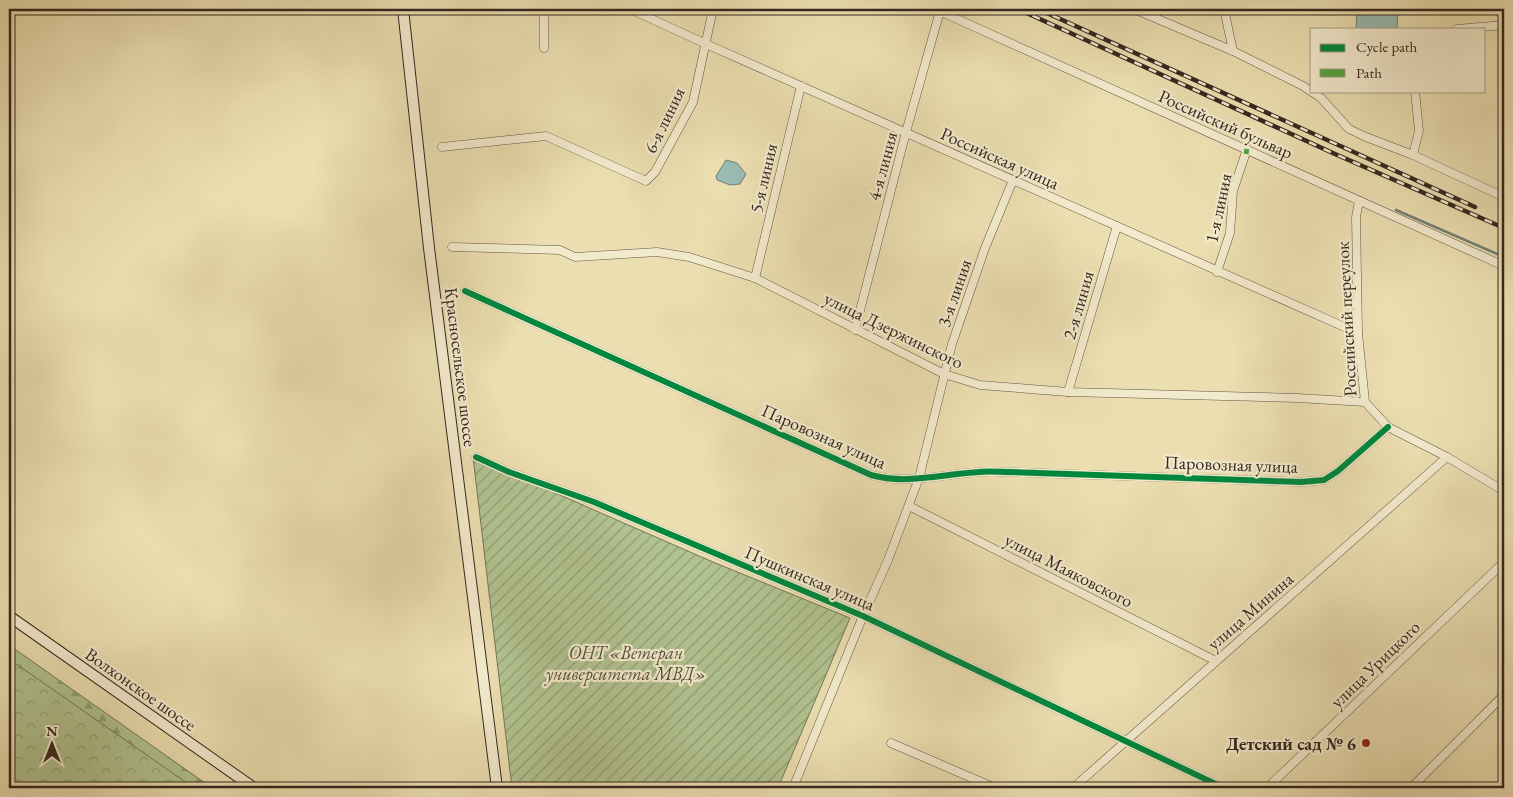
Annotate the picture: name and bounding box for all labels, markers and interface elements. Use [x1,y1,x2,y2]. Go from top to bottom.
legend [1310,28,1486,92]
text: Cycle path [1356,37,1418,56]
text: Path [1356,63,1382,82]
street label: 6-я линия [638,83,690,157]
street label: Российский бульвар [1155,84,1297,164]
street label: Российская улица [937,122,1064,195]
street label: 4-я линия [862,129,902,203]
street label: 5-я линия [744,141,782,215]
street label: 1-я линия [1199,171,1237,245]
street label: Российский переулок [1330,240,1362,397]
street label: 3-я линия [932,256,976,330]
street label: 2-я линия [1057,268,1099,342]
street label: Красносельское шоссе [440,286,482,448]
street label: улица Дзержинского [821,286,967,374]
street label: Паровозная улица [758,398,890,474]
street label: Паровозная улица [1164,450,1299,478]
street label: улица Маяковского [1001,528,1137,612]
street label: Пушкинская улица [742,540,879,616]
street label: улица Минина [1202,567,1298,655]
street label: улица Урицкого [1325,615,1425,713]
park label: ОНТ «Ветеран университета МВД» [544,641,706,686]
street label: Волхонское шоссе [81,642,201,736]
north arrow [28,720,78,770]
text: N [46,722,58,740]
place label: Детский сад № 6 [1226,732,1356,755]
marker: Детский сад № 6 [1360,737,1372,749]

